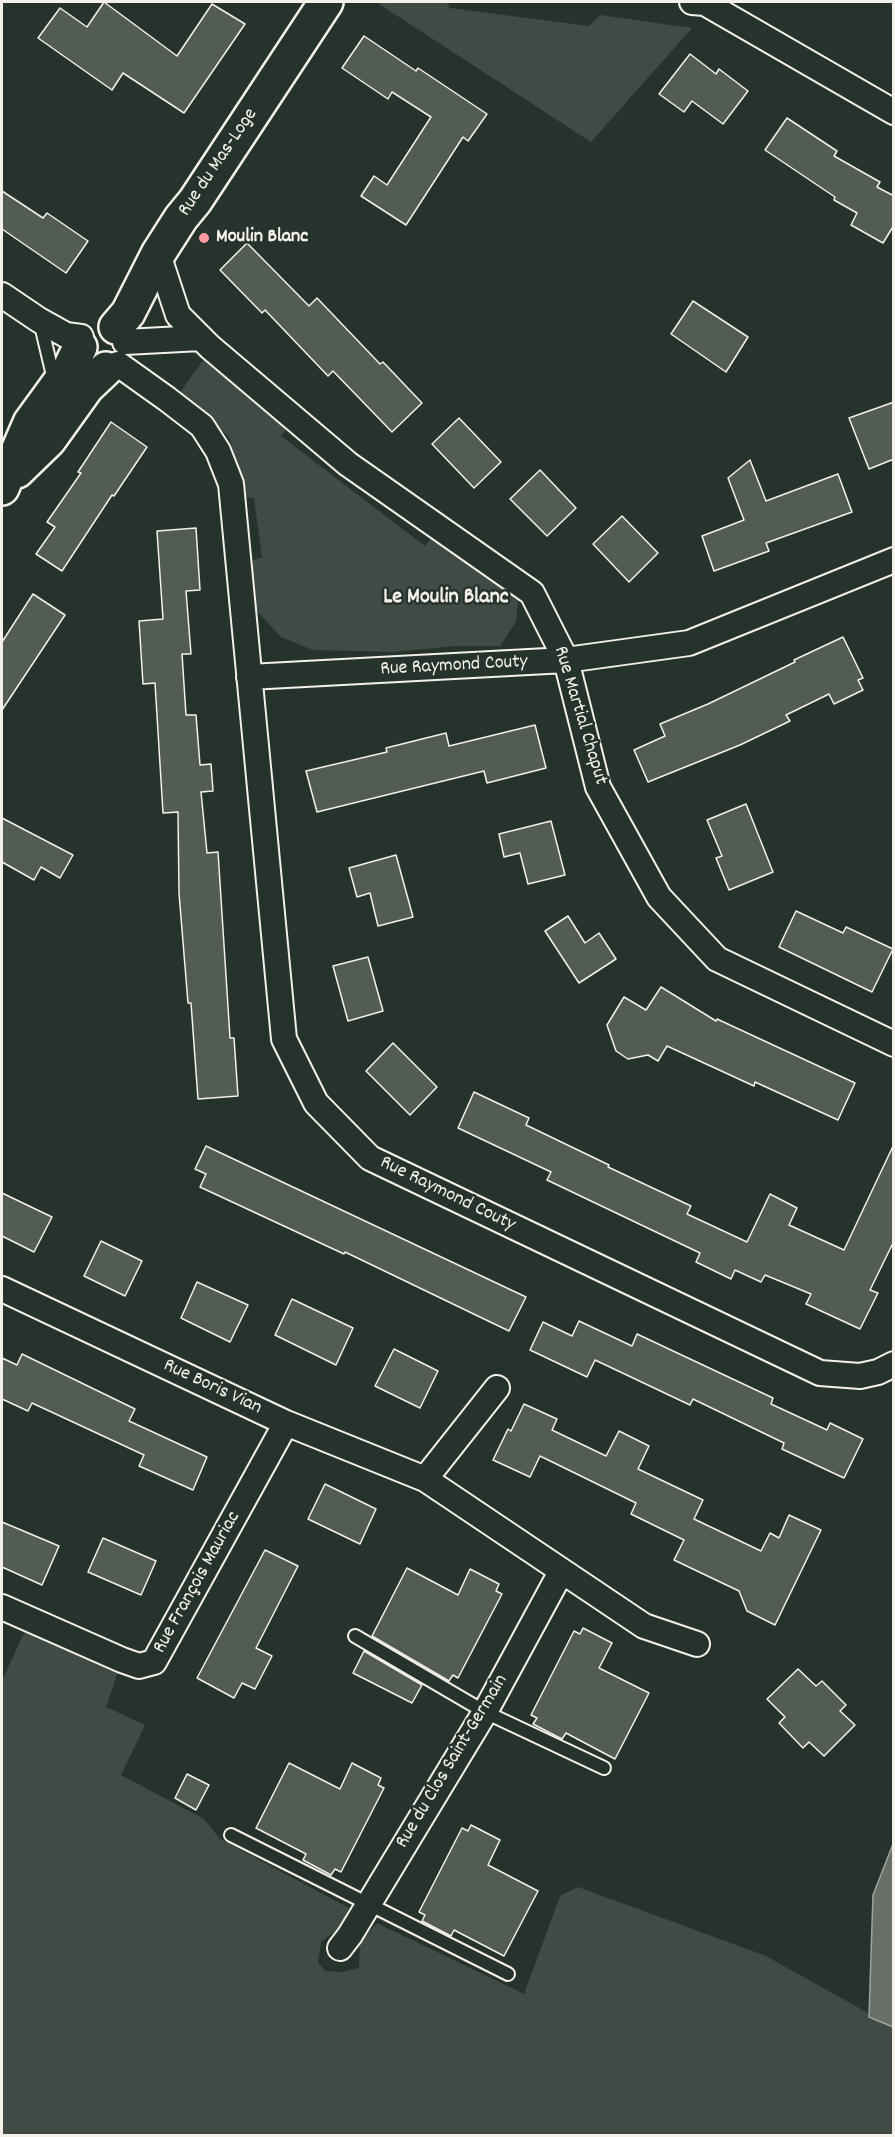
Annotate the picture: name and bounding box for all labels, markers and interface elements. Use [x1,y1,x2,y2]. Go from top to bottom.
street label: Rue du Mas-Loge [174,104,264,222]
place label: Moulin Blanc [216,226,308,250]
marker: Moulin Blanc [197,231,211,245]
district label: Le Moulin Blanc [383,586,509,612]
street label: Rue Martial Chaput [547,644,611,788]
street label: Rue Raymond Couty [380,651,528,683]
street label: Rue Raymond Couty [375,1152,519,1238]
street label: Rue Boris Vian [159,1355,265,1421]
street label: Rue François Mauriac [149,1508,247,1658]
street label: Rue du Clos Saint-Germain [392,1671,514,1853]

